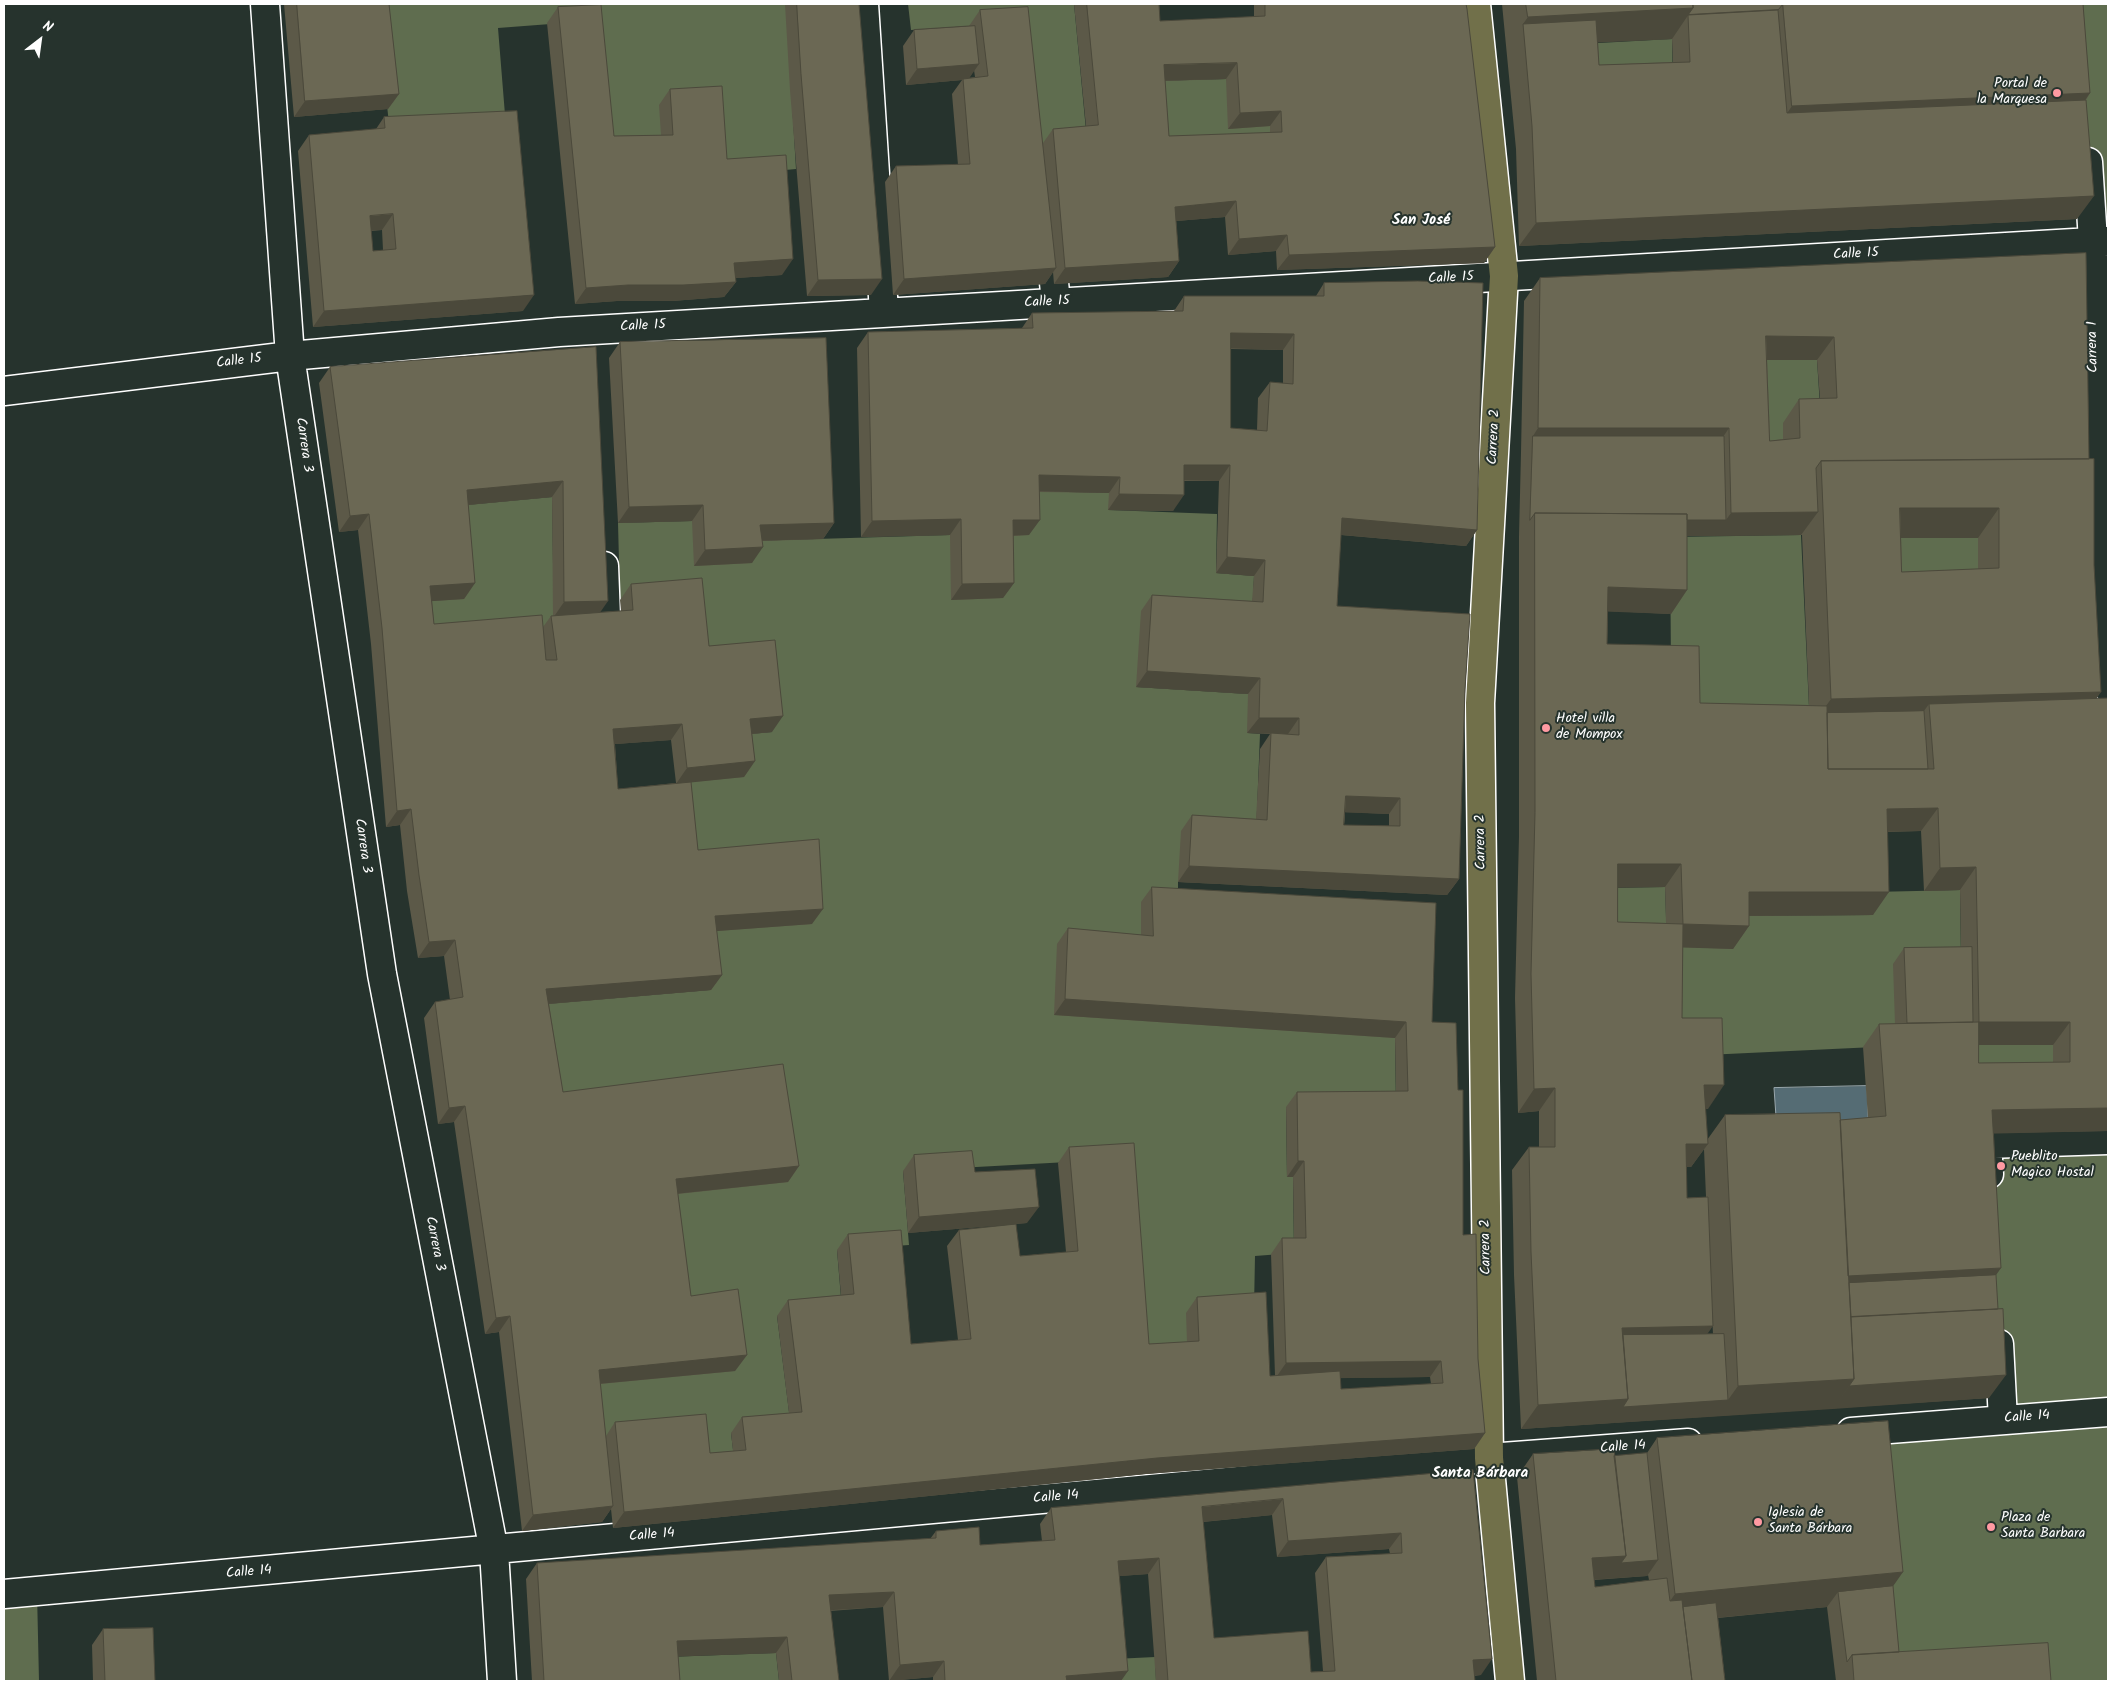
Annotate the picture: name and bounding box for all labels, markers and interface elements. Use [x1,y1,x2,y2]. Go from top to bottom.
north arrow [15,15,65,65]
text: N [38,15,57,39]
place label: Portal de la Marquesa [1977,77,2047,110]
marker: Portal de la Marquesa [2051,87,2063,99]
district label: San José [1392,212,1450,230]
street label: Calle 15 [1833,245,1879,265]
street label: Calle 15 [1428,269,1474,289]
street label: Calle 15 [1024,293,1070,313]
street label: Calle 15 [620,317,666,337]
street label: Carrera 1 [2085,321,2103,373]
street label: Calle 15 [215,351,263,373]
street label: Carrera 2 [1485,409,1505,465]
street label: Carrera 3 [291,416,315,474]
place label: Hotel villa de Mompox [1556,712,1622,744]
marker: Hotel villa de Mompox [1540,722,1552,734]
street label: Carrera 2 [1473,814,1491,870]
street label: Carrera 3 [350,817,374,875]
place label: Pueblito Magico Hostal [2011,1150,2094,1182]
marker: Pueblito Magico Hostal [1995,1160,2007,1172]
street label: Carrera 3 [420,1215,448,1273]
street label: Carrera 2 [1478,1219,1496,1275]
street label: Calle 14 [2004,1408,2050,1428]
street label: Calle 14 [1600,1438,1646,1458]
district label: Santa Bárbara [1432,1465,1528,1483]
street label: Calle 14 [1032,1488,1080,1508]
place label: Iglesia de Santa Bárbara [1768,1506,1852,1538]
place label: Plaza de Santa Barbara [2001,1511,2085,1544]
marker: Iglesia de Santa Bárbara [1752,1516,1764,1528]
marker: Plaza de Santa Barbara [1985,1521,1997,1533]
street label: Calle 14 [628,1526,676,1546]
street label: Calle 14 [225,1563,273,1583]

